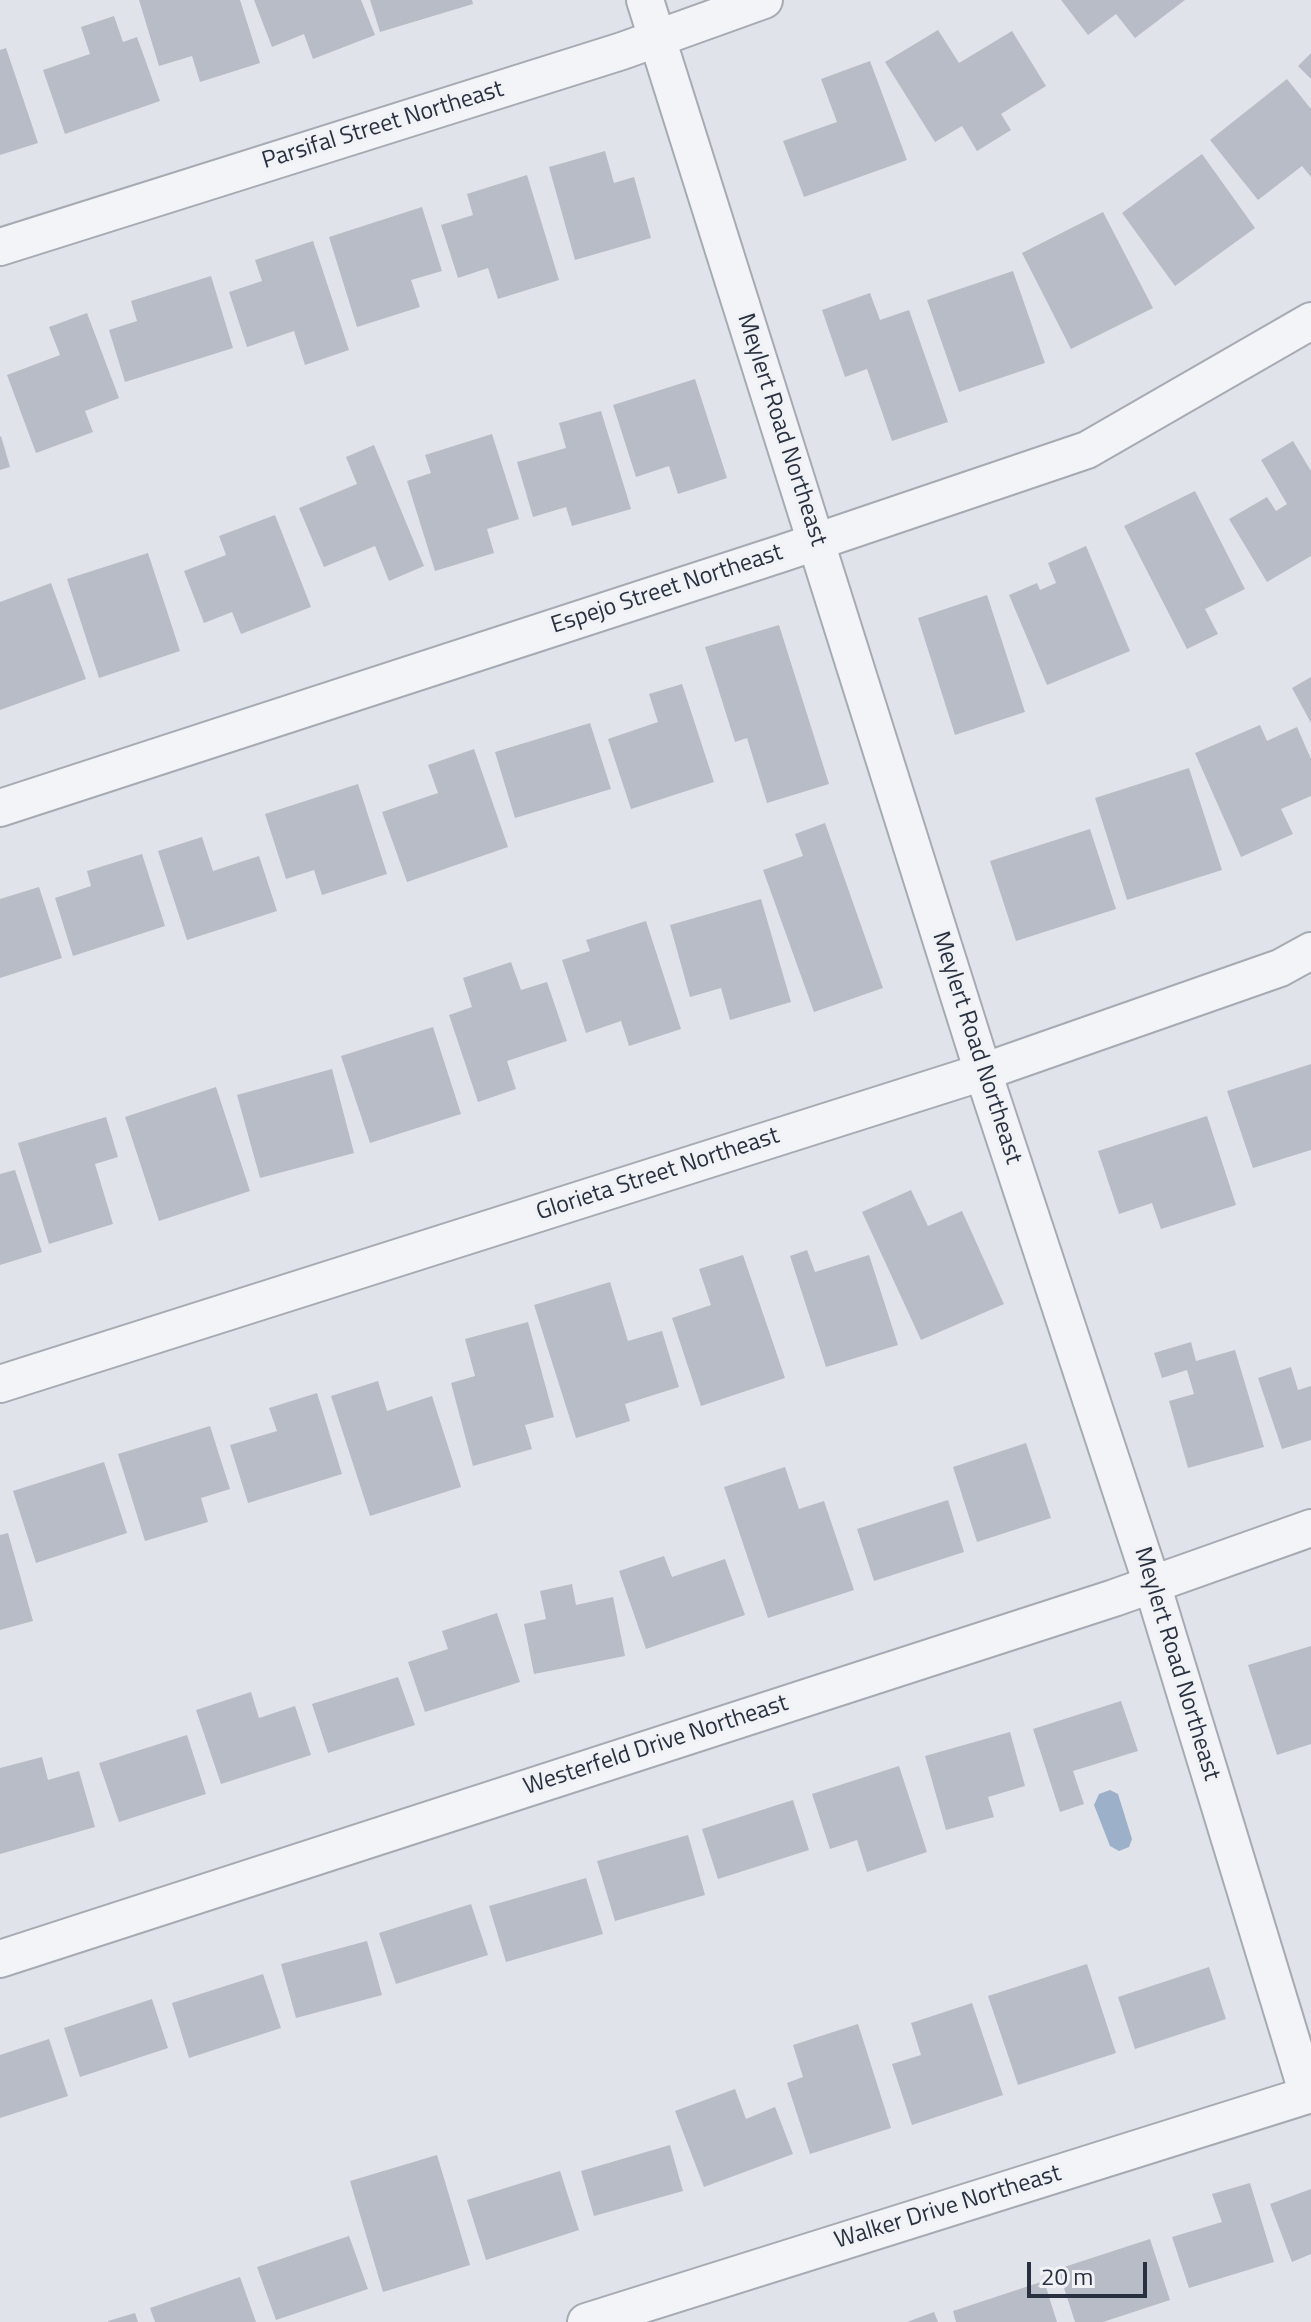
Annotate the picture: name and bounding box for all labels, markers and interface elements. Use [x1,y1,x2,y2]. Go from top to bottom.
street label: Parsifal Street Northeast [259,76,507,176]
street label: Meylert Road Northeast [730,310,832,550]
street label: Espejo Street Northeast [548,539,786,641]
street label: Meylert Road Northeast [925,928,1027,1168]
street label: Glorieta Street Northeast [533,1122,783,1228]
street label: Meylert Road Northeast [1127,1544,1225,1784]
street label: Westerfeld Drive Northeast [520,1690,792,1802]
street label: Walker Drive Northeast [831,2160,1065,2256]
scale bar [1031,2246,1151,2296]
text: 20 m [1041,2258,1093,2294]

